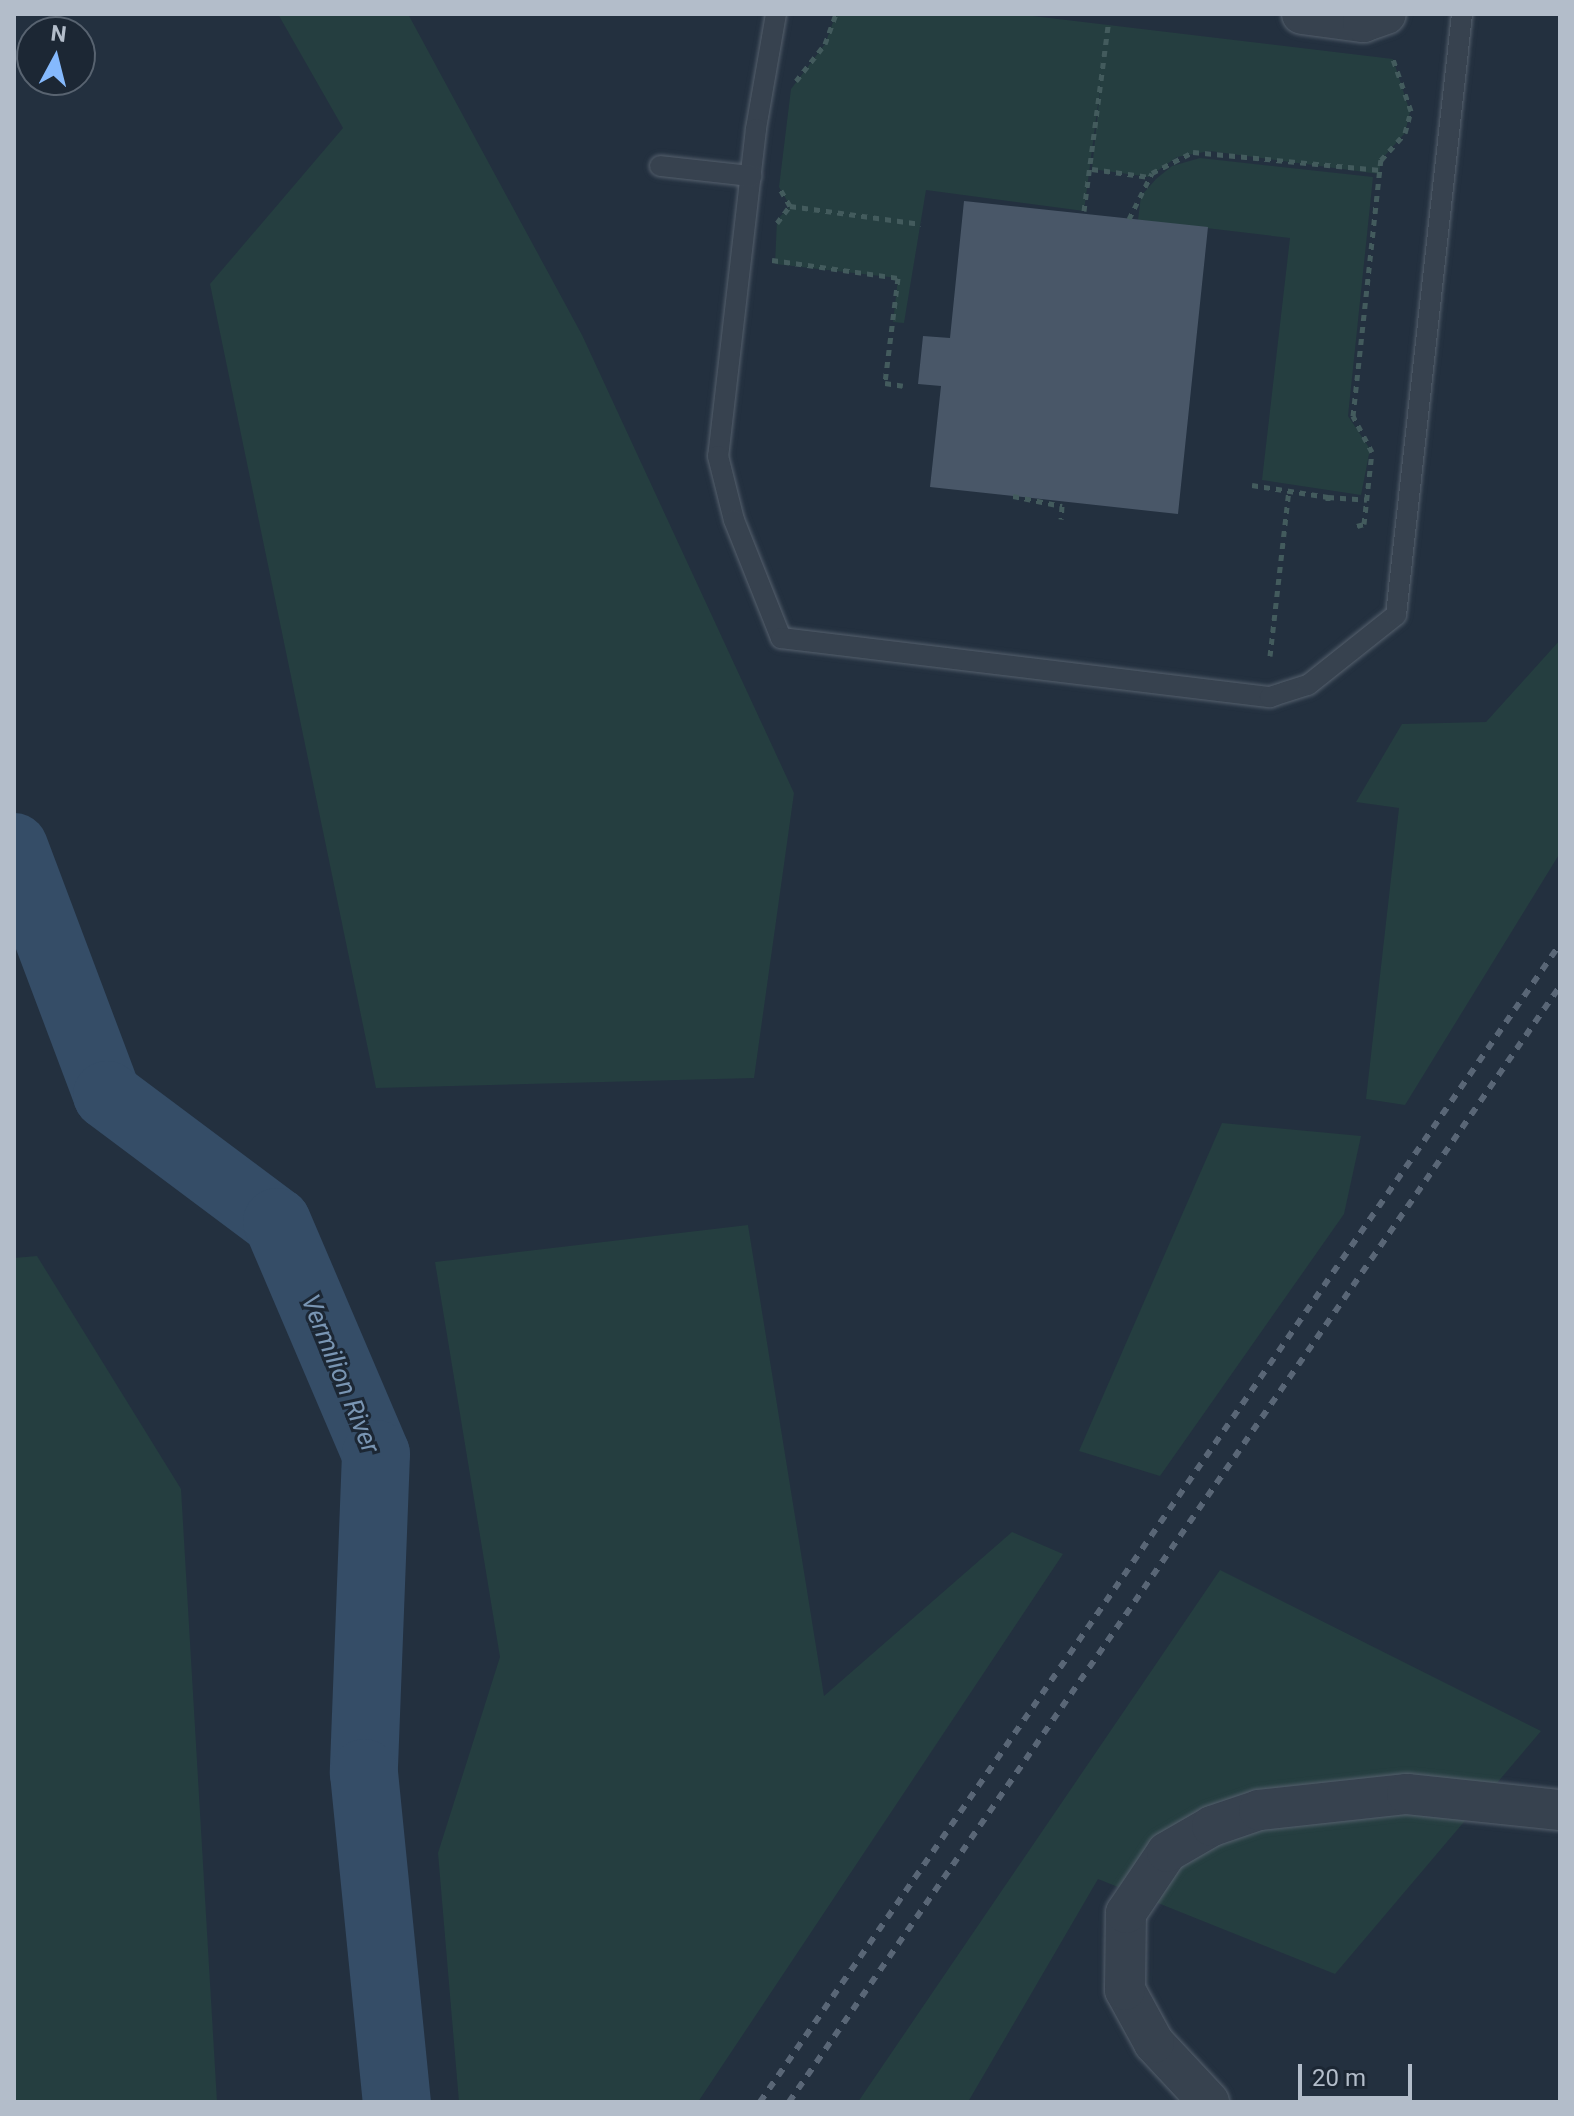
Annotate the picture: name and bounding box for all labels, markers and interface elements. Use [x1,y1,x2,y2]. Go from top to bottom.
north arrow [16,16,96,96]
text: N [50,20,68,47]
water label: Vermilion River [294,1290,386,1458]
scale bar [1302,2048,1416,2098]
text: 20 m [1312,2064,1366,2092]

